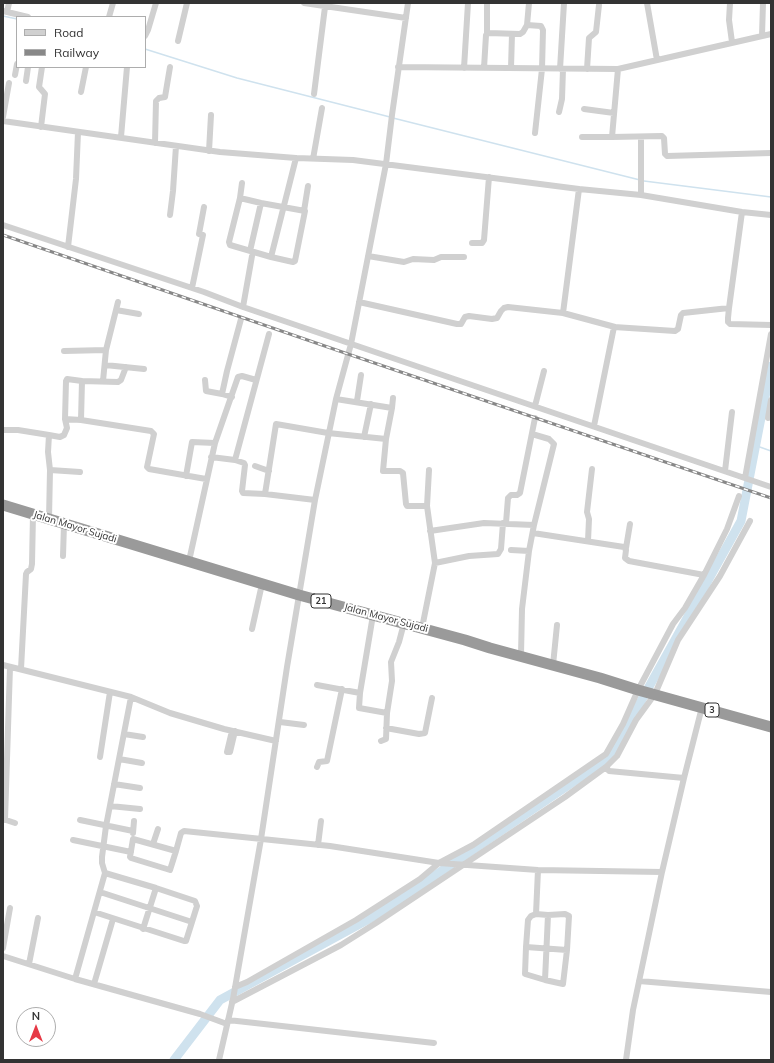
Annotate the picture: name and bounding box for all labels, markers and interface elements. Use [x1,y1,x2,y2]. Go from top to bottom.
legend [16,16,146,68]
text: Road [54,25,83,40]
text: Railway [54,45,99,60]
street label: Jalan Mayor Sujadi [32,509,118,545]
road number: 21 [311,594,331,608]
street label: Jalan Mayor Sujadi [343,601,429,635]
road number: 3 [705,703,719,717]
north arrow [16,1007,56,1047]
text: N [32,1009,40,1023]

